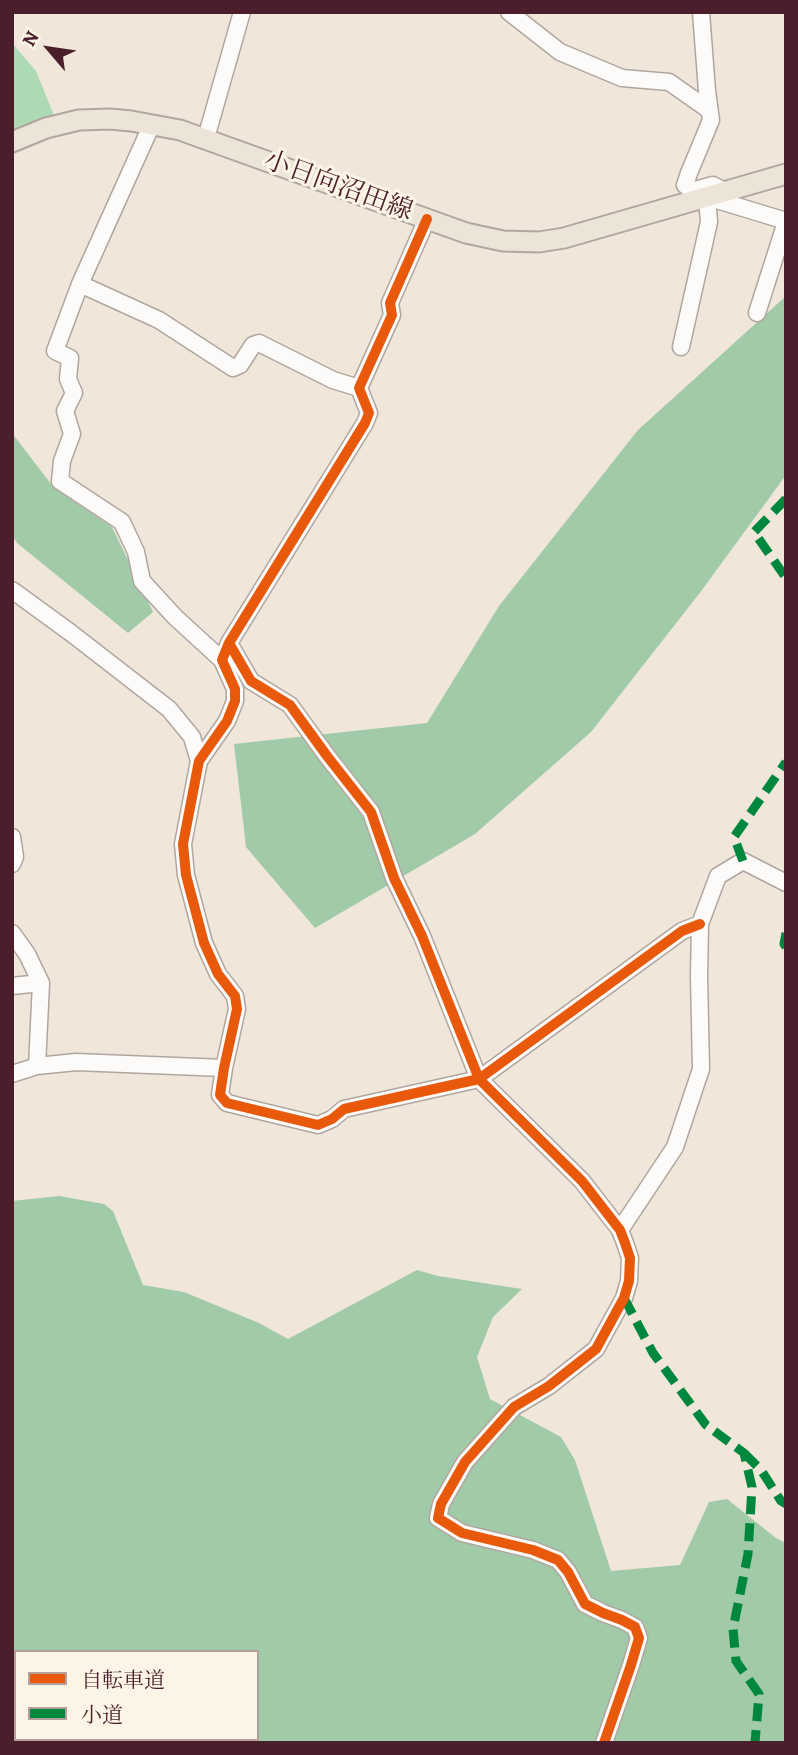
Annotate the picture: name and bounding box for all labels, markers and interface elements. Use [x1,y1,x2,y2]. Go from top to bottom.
north arrow [14,14,84,84]
text: N [16,26,45,51]
street label: 小日向沼田線 [259,146,417,228]
legend [14,1650,259,1741]
text: 自転車道 [81,1666,165,1694]
text: 小道 [81,1701,123,1729]

